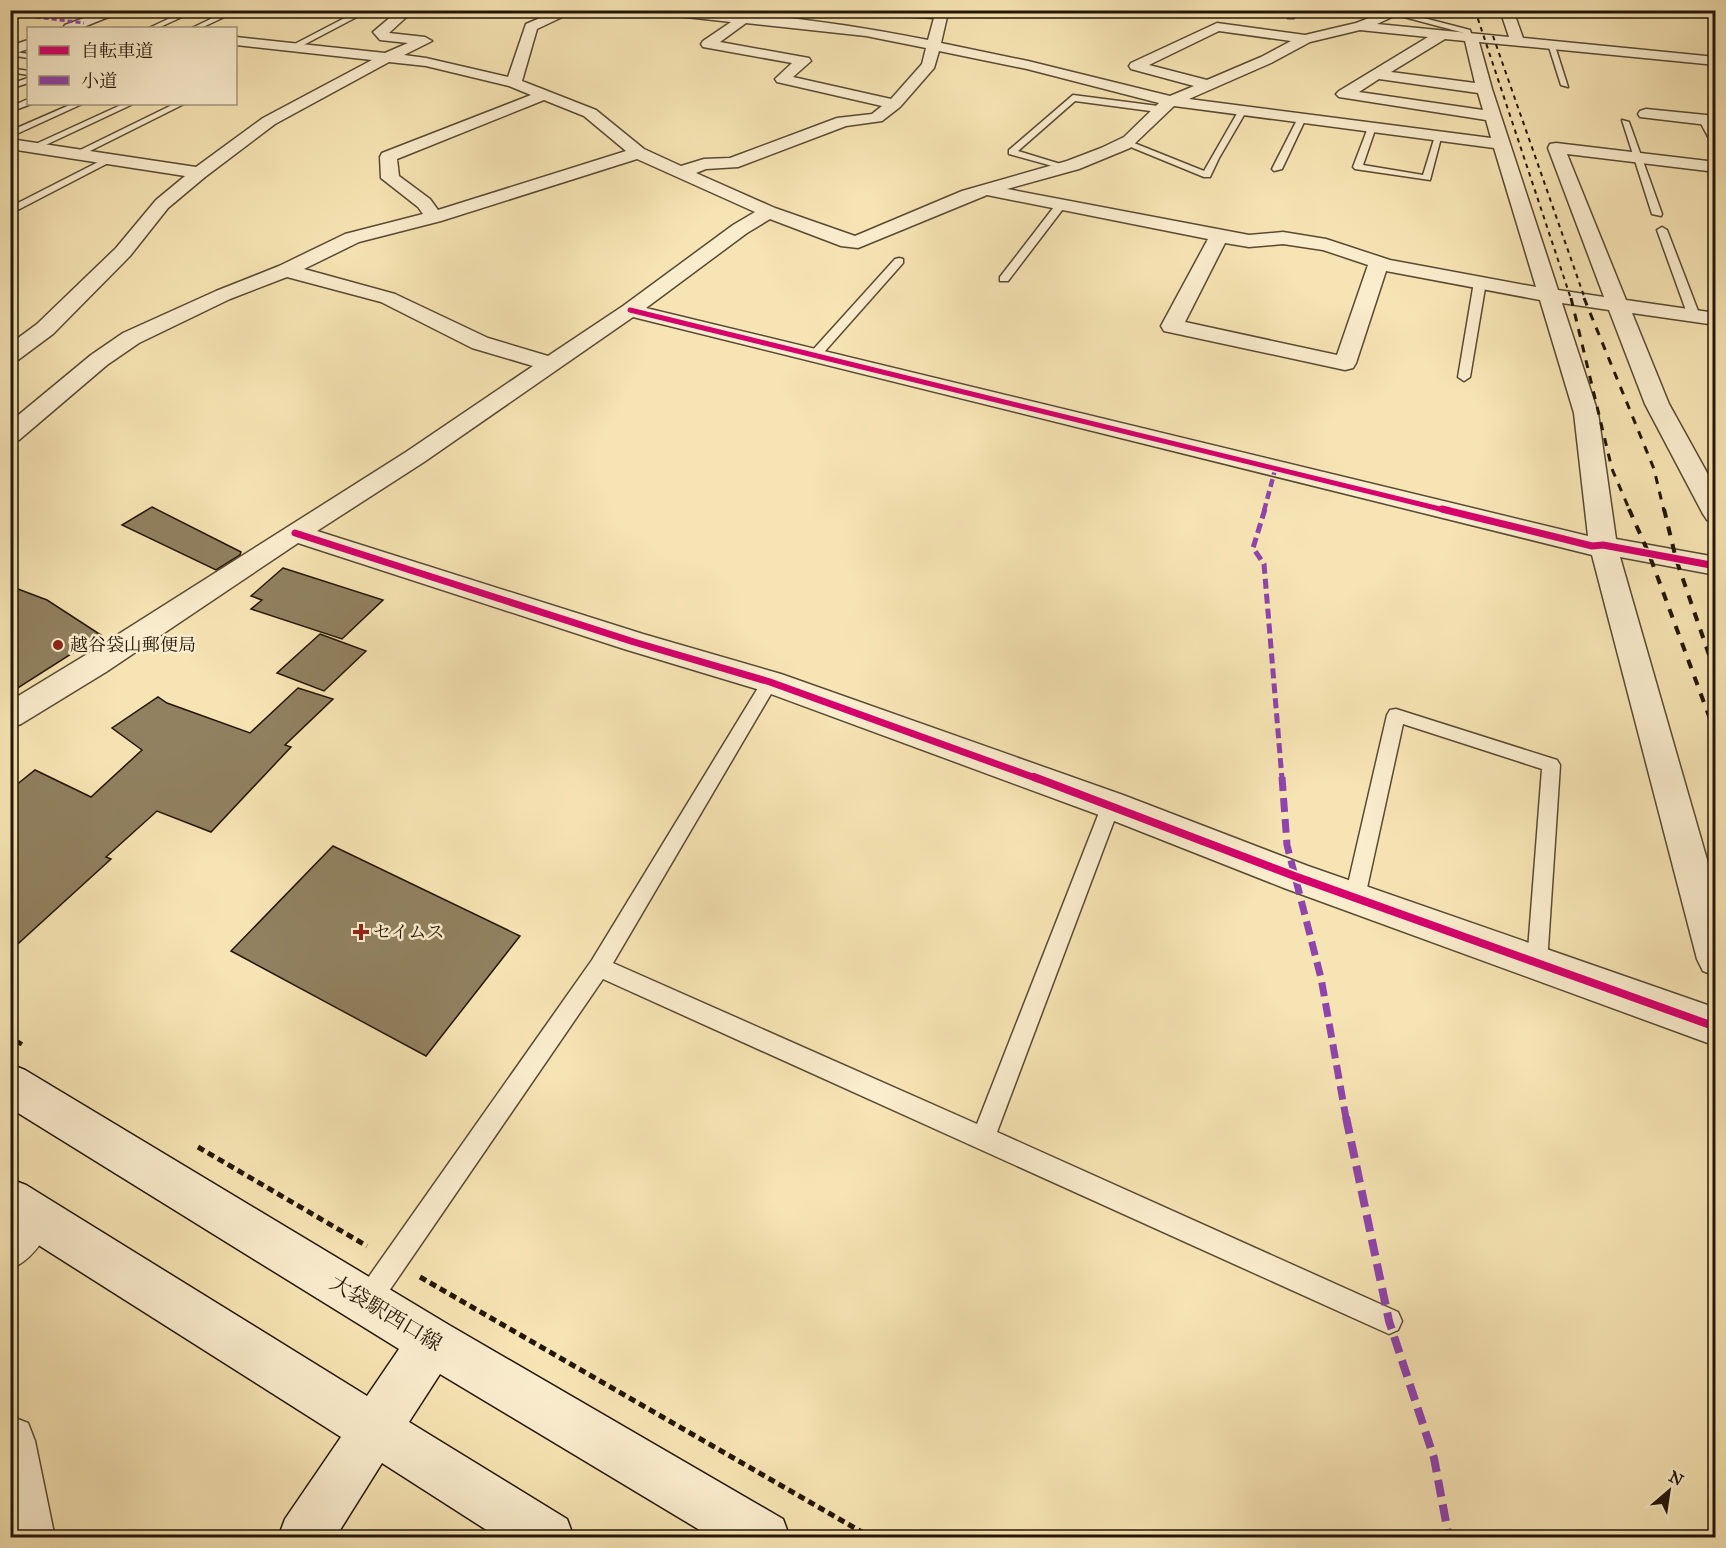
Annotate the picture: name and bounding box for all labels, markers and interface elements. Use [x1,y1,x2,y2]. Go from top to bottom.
legend [27,27,237,105]
text: 自転車道 [81,40,153,62]
text: 小道 [81,70,117,92]
place label: 越谷袋山郵便局 [70,634,196,656]
marker: 越谷袋山郵便局 [51,638,65,652]
place label: セイムス [373,921,444,943]
marker: セイムス [354,925,368,939]
street label: 大袋駅西口線 [325,1269,447,1357]
north arrow [1639,1461,1699,1521]
text: N [1665,1467,1687,1490]

